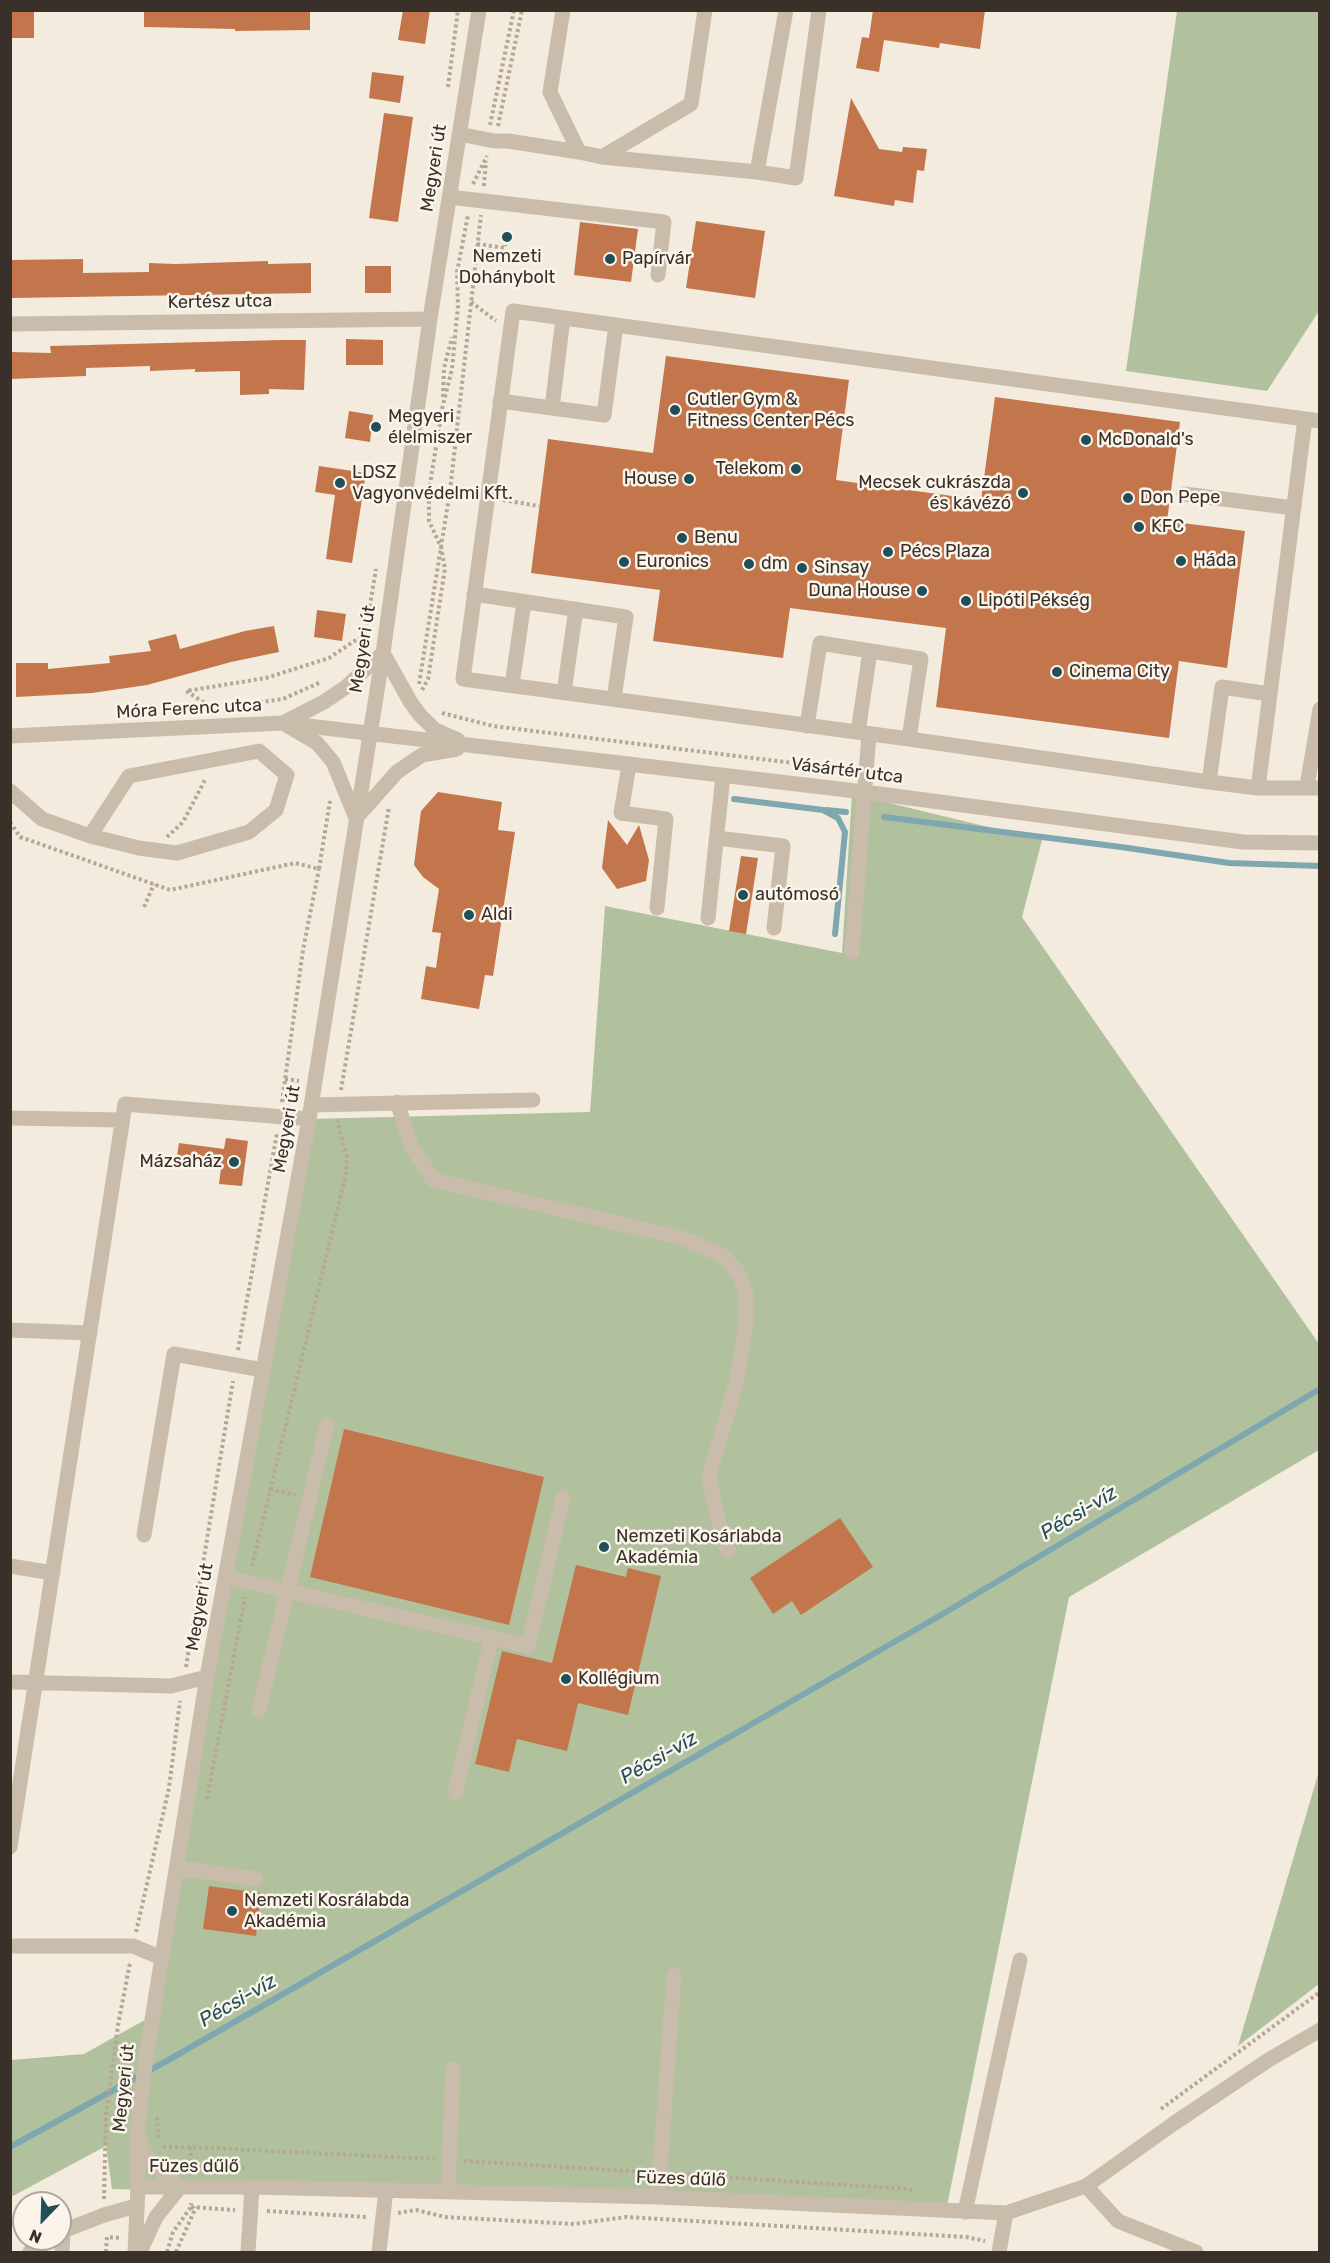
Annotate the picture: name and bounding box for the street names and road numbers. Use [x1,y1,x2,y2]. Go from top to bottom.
street label: Megyeri út [416,123,452,213]
street label: Kertész utca [167,290,273,314]
street label: Megyeri út [345,604,381,694]
street label: Móra Ferenc utca [116,694,262,724]
street label: Vásártér utca [790,753,904,789]
street label: Megyeri út [269,1084,305,1174]
street label: Megyeri út [182,1562,218,1652]
street label: Megyeri út [109,2043,139,2133]
street label: Füzes dűlő [149,2156,239,2178]
street label: Füzes dűlő [636,2167,726,2191]

